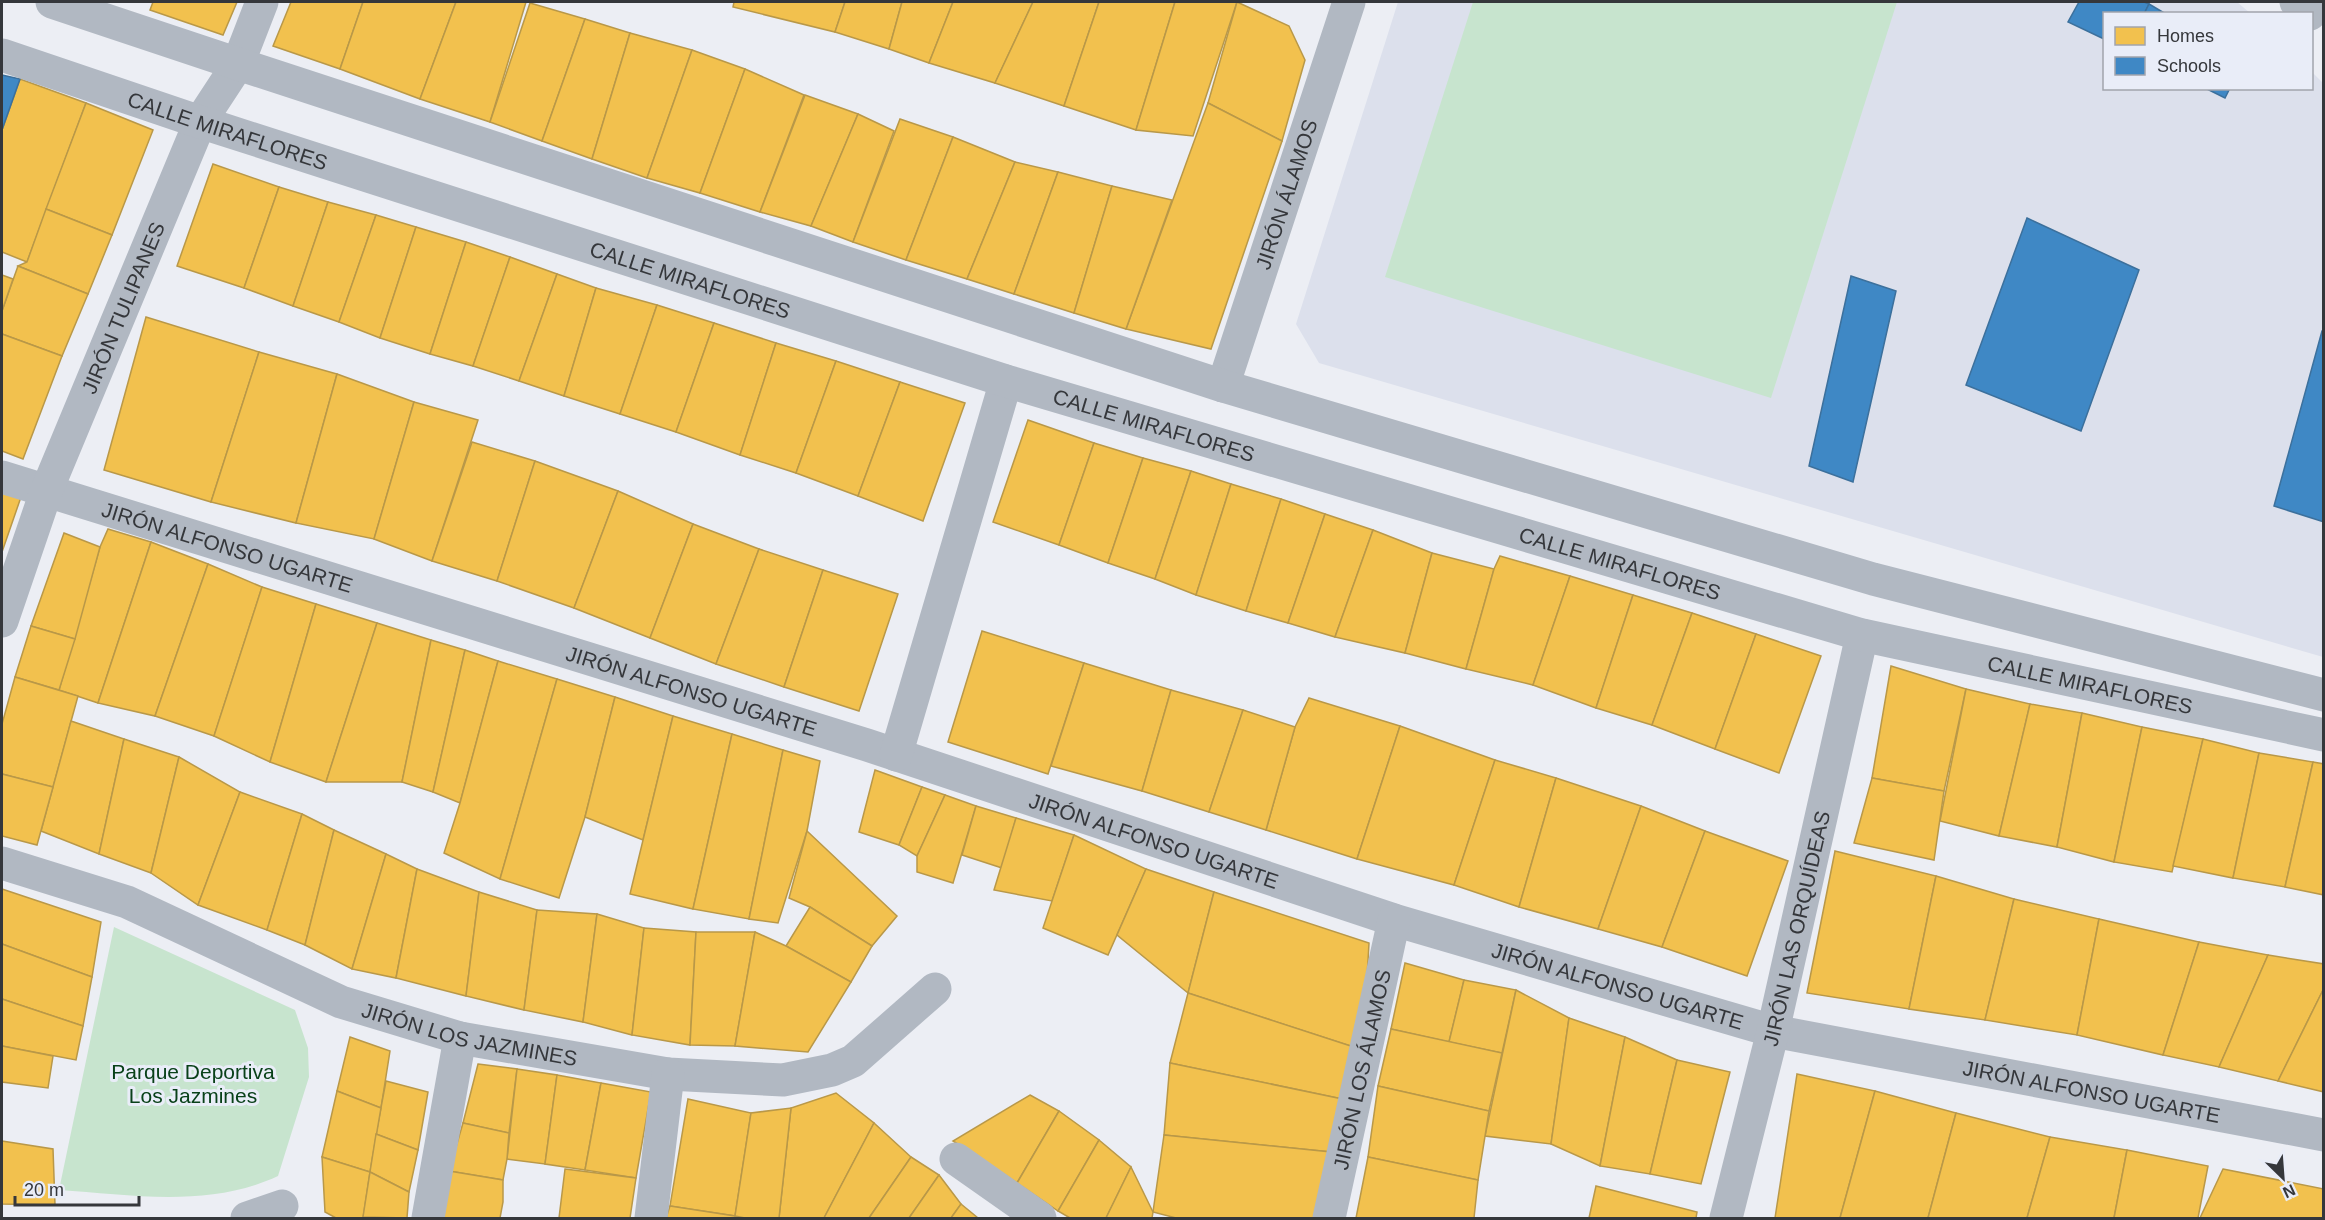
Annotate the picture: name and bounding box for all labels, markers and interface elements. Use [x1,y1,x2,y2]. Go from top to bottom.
legend [2103,12,2313,90]
text: Homes [2157,26,2214,46]
text: Schools [2157,56,2221,76]
street label: CALLE MIRAFLORES [125,87,331,174]
street label: JIRÓN ÁLAMOS [1251,116,1321,272]
street label: JIRÓN TULIPANES [77,218,169,397]
street label: CALLE MIRAFLORES [587,237,793,322]
street label: CALLE MIRAFLORES [1051,384,1257,466]
street label: JIRÓN ALFONSO UGARTE [99,497,356,596]
street label: CALLE MIRAFLORES [1516,522,1723,604]
street label: JIRÓN ALFONSO UGARTE [564,641,820,740]
street label: CALLE MIRAFLORES [1986,651,2195,718]
street label: JIRÓN ALFONSO UGARTE [1026,788,1282,892]
street label: JIRÓN LAS ORQUÍDEAS [1758,809,1834,1048]
street label: JIRÓN ALFONSO UGARTE [1489,938,1746,1033]
street label: JIRÓN LOS ÁLAMOS [1328,967,1394,1172]
street label: JIRÓN LOS JAZMINES [359,998,579,1070]
street label: JIRÓN ALFONSO UGARTE [1961,1056,2222,1127]
park label: Parque Deportiva Los Jazmines [111,1060,275,1107]
north arrow [2253,1148,2313,1208]
scale bar [15,1169,140,1207]
text: 20 m [24,1180,64,1200]
text: N [2280,1181,2298,1201]

